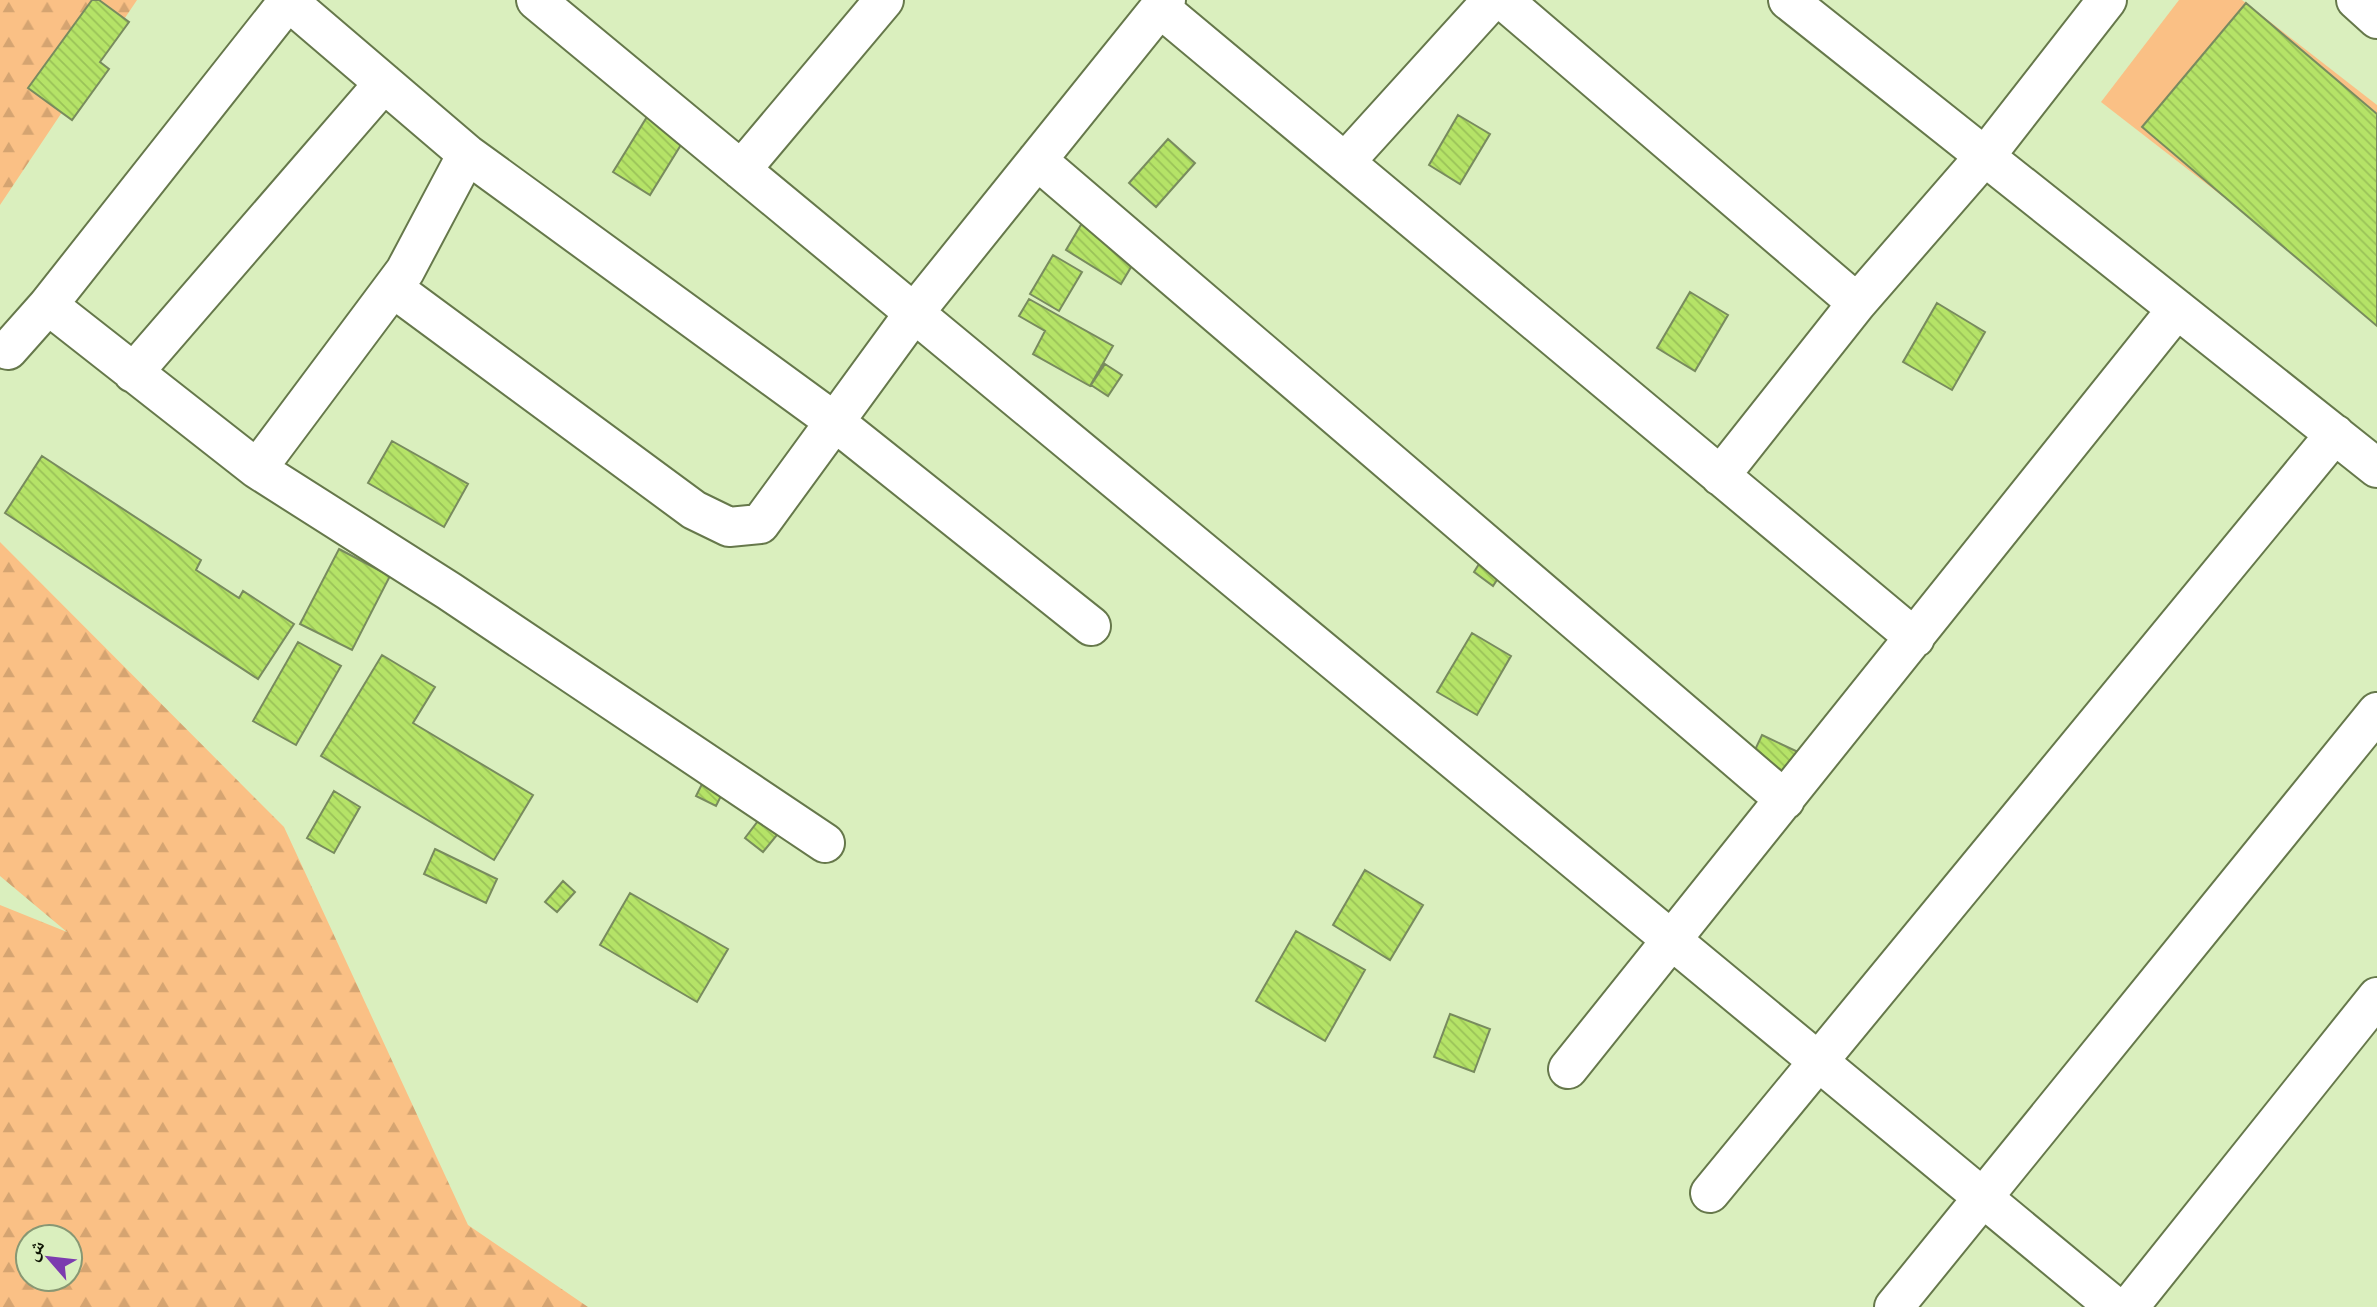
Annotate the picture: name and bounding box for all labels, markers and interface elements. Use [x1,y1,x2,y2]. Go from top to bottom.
north arrow [14,1223,84,1293]
text: ش [20,1236,49,1265]

